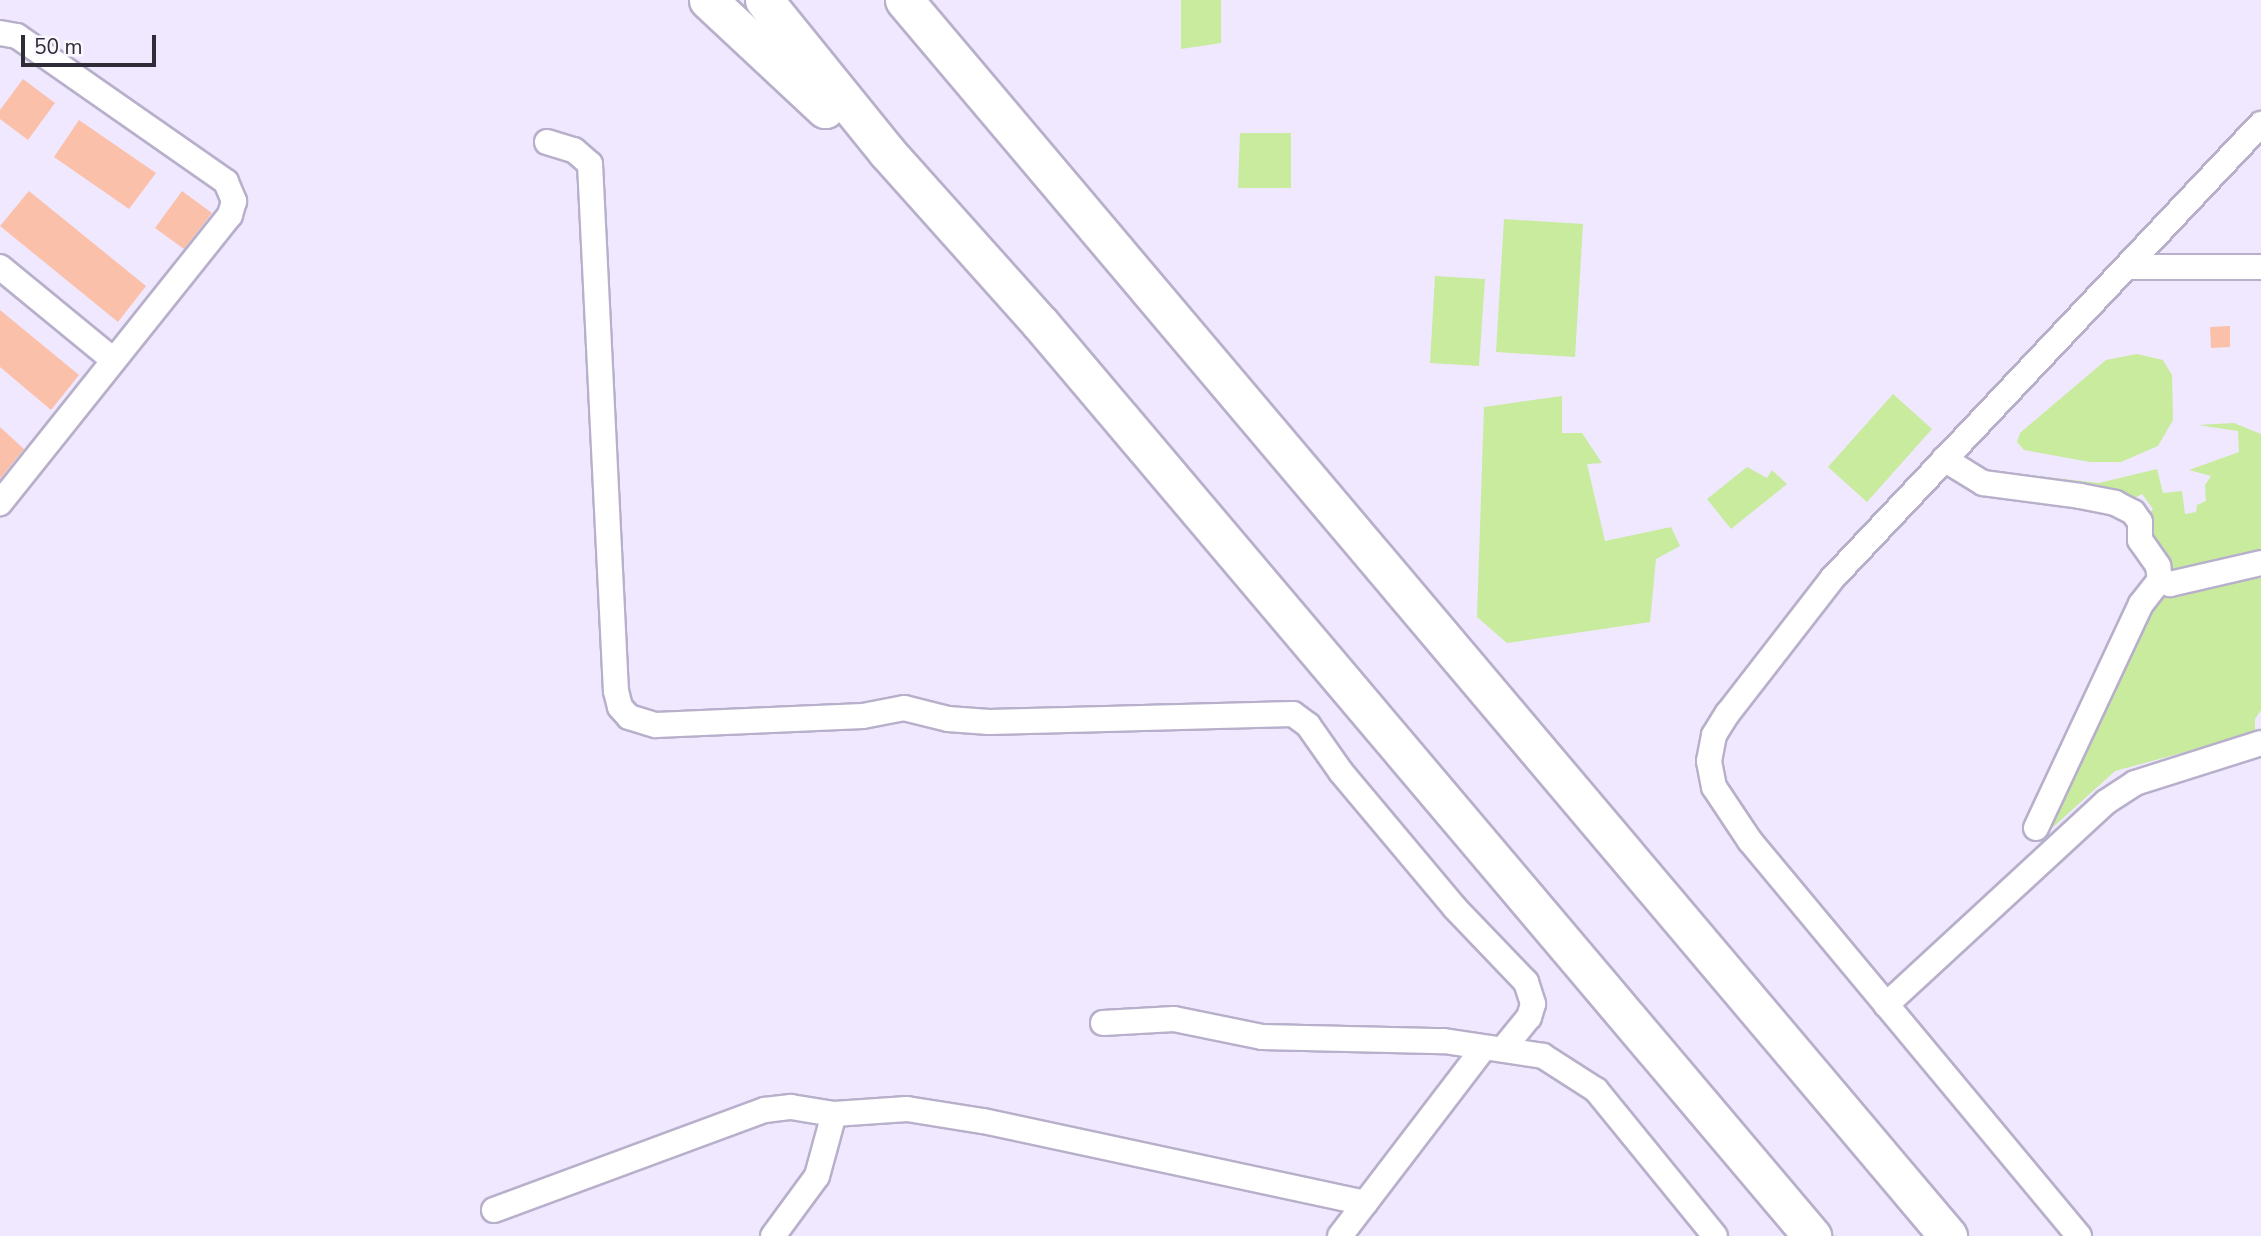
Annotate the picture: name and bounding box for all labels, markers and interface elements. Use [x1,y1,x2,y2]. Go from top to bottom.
scale bar [24,21,159,65]
text: 50 m [34,33,83,61]

